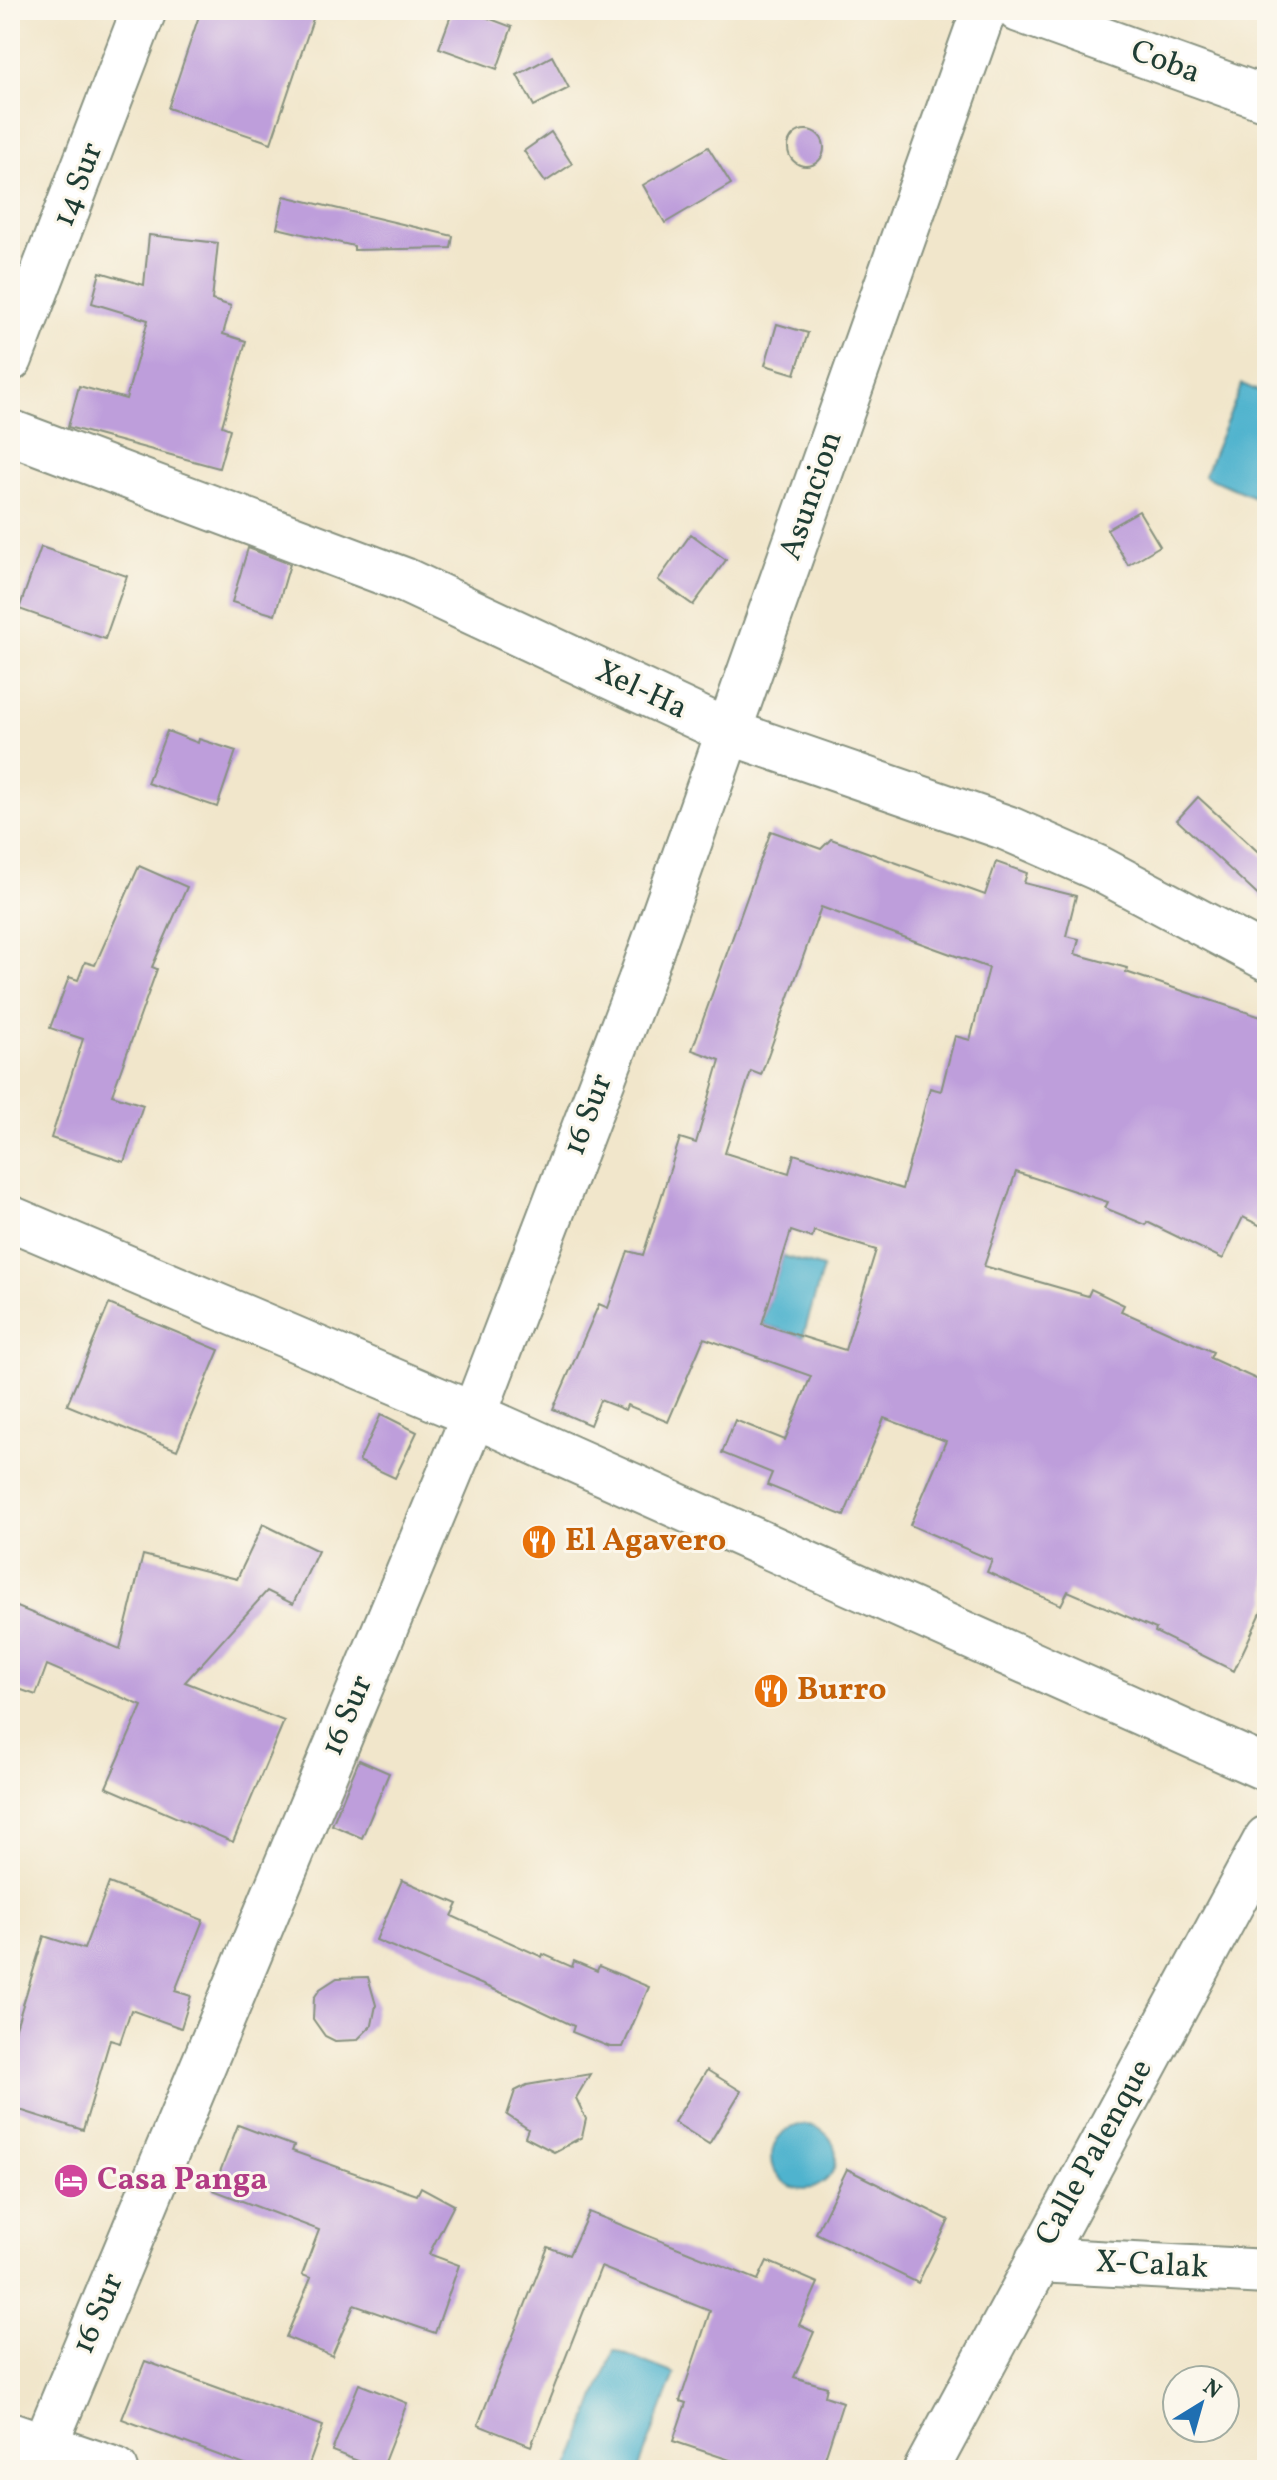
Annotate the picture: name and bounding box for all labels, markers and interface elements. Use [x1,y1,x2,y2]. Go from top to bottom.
street label: Coba [1124,30,1206,96]
street label: 14 Sur [43,136,115,234]
street label: Asuncion [769,426,855,566]
street label: Xel-Ha [588,651,694,731]
street label: 16 Sur [553,1068,625,1162]
place label: El Agavero [565,1520,726,1564]
restaurant icon: El Agavero [520,1523,558,1561]
street label: 16 Sur [311,1669,385,1763]
place label: Burro [797,1669,887,1713]
restaurant icon: Burro [752,1672,790,1710]
street label: Calle Palenque [1026,2052,1164,2254]
place label: Casa Panga [97,2159,268,2203]
hotel icon: Casa Panga [52,2162,90,2200]
street label: X-Calak [1095,2241,1209,2291]
street label: 16 Sur [62,2267,136,2361]
north arrow [1161,2364,1241,2444]
text: N [1196,2373,1227,2407]

